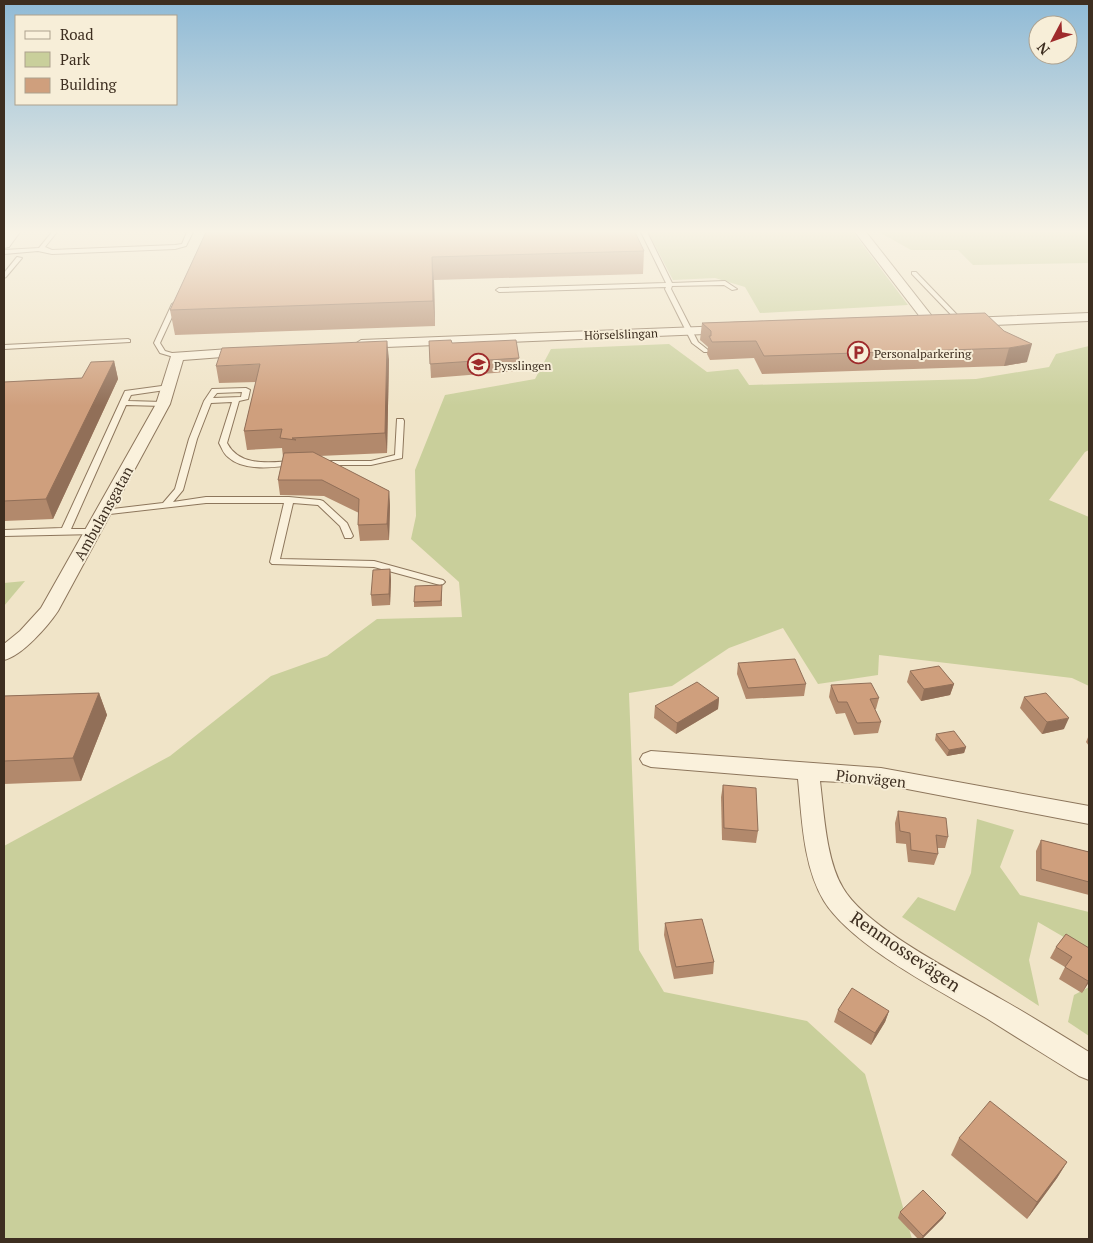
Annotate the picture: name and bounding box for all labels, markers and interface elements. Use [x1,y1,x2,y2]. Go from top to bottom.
legend [15,15,178,105]
north arrow [1028,15,1078,65]
text: Road [60,24,93,44]
text: N [1032,38,1053,59]
text: Park [60,49,90,69]
text: Building [60,74,118,94]
street label: Hörselslingan [584,325,658,343]
parking icon: Personalparkering [846,341,870,365]
place label: Personalparkering [874,346,972,361]
school or university icon: Pysslingen [466,353,490,377]
place label: Pysslingen [494,358,551,373]
street label: Ambulansgatan [69,462,137,564]
street label: Pionvägen [835,764,907,792]
street label: Renmossevägen [846,905,966,997]

